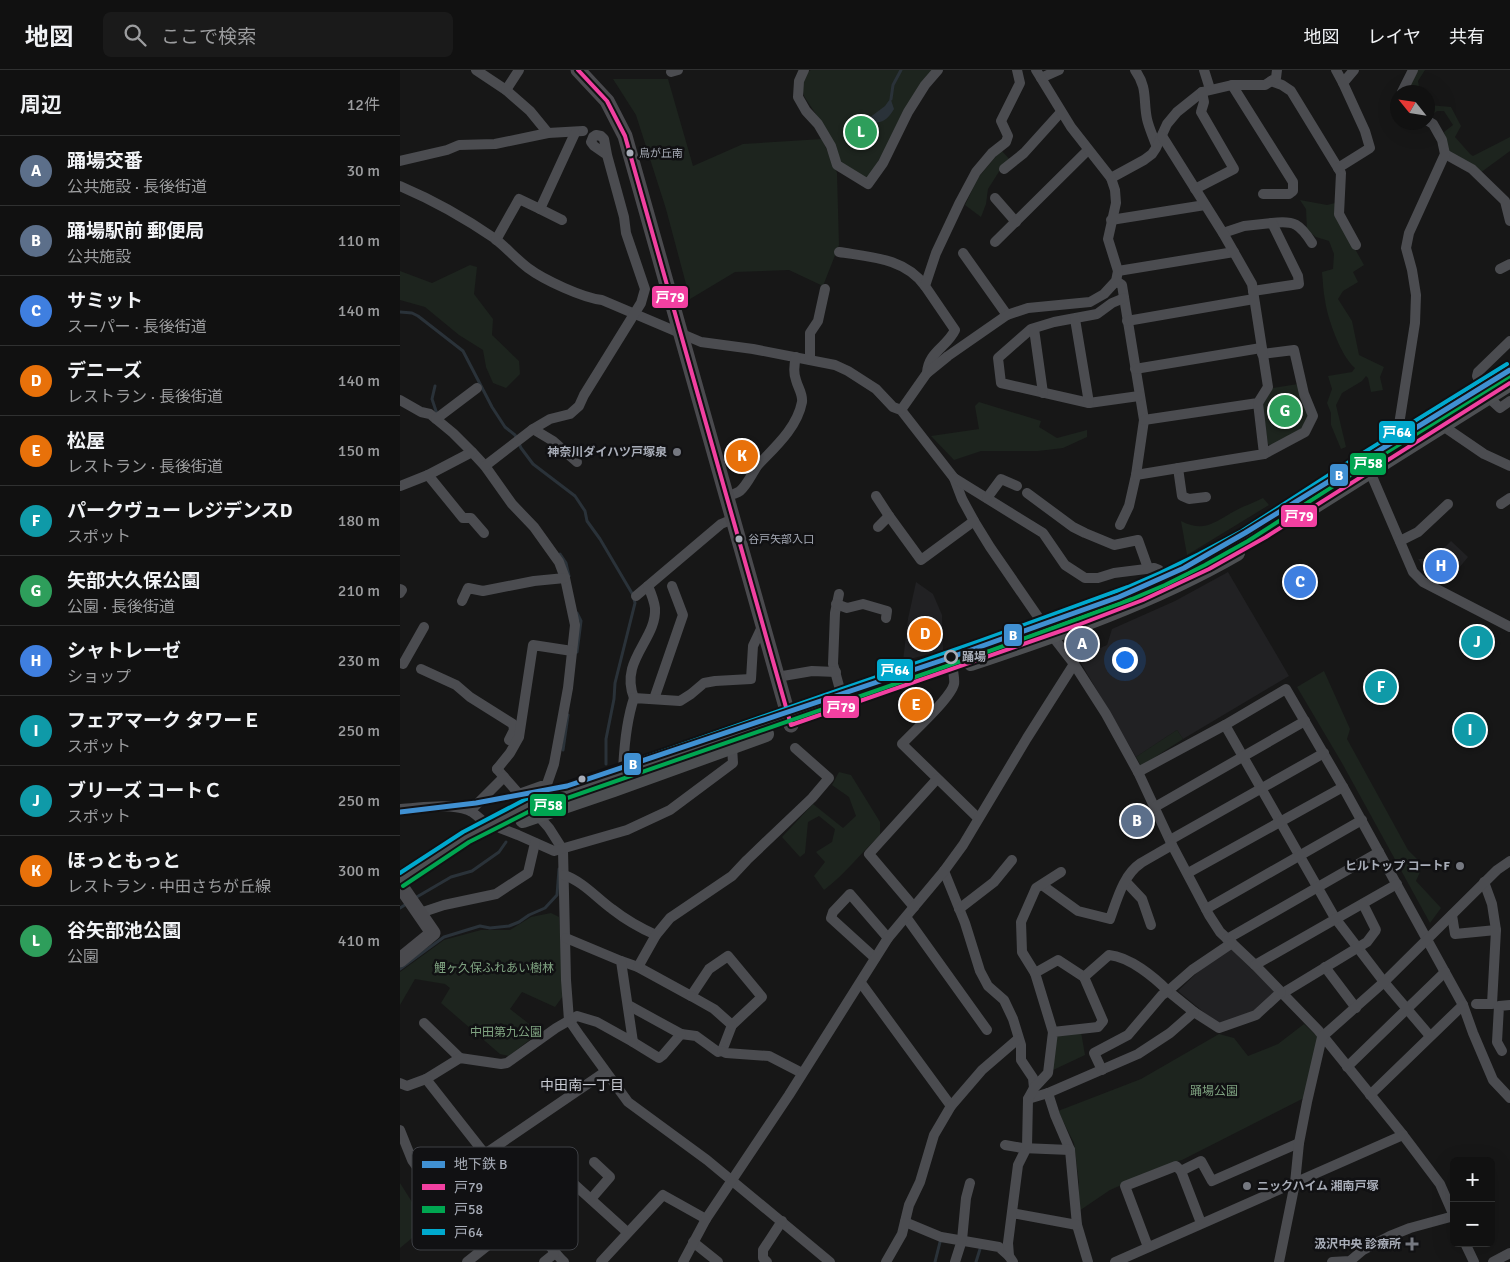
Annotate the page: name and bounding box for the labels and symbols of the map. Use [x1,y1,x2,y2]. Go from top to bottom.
north arrow [1390,85,1435,130]
pin: L [845,113,877,151]
place label: 鳥が丘南 [639,147,683,160]
marker: 鳥が丘南 [625,148,635,158]
line badge: 戸79 [651,285,689,309]
text: 戸79 [655,289,685,306]
pin: G [1269,392,1301,430]
line badge: 戸64 [1378,420,1416,444]
text: 戸64 [1382,424,1412,441]
pin: K [726,437,758,475]
place label: 神奈川ダイハツ戸塚泉 [547,445,667,460]
marker: 神奈川ダイハツ戸塚泉 [671,446,683,458]
line badge: 戸58 [1349,452,1387,476]
text: 戸58 [1353,455,1383,472]
line badge: B [1329,463,1349,487]
text: B [1335,467,1344,484]
line badge: 戸79 [1280,504,1318,528]
text: 戸79 [1284,508,1314,525]
place label: 谷戸矢部入口 [748,533,814,546]
marker: 谷戸矢部入口 [734,534,744,544]
pin: H [1425,547,1457,585]
pin: C [1284,563,1316,601]
pin: D [909,615,941,653]
line badge: B [1003,623,1023,647]
pin: J [1461,623,1493,661]
pin: A [1066,625,1098,663]
text: B [1009,627,1018,644]
your location [1112,647,1138,673]
marker: 踊場 [944,650,958,664]
place label: 踊場 [962,650,986,665]
line badge: 戸64 [876,658,914,682]
text: 戸64 [880,662,910,679]
pin: F [1365,668,1397,706]
pin: E [900,686,932,724]
line badge: 戸79 [822,695,860,719]
text: 戸79 [826,699,856,716]
pin: I [1454,711,1486,749]
line badge: B [623,752,642,776]
text: B [629,756,638,773]
unlabelled marker [577,774,587,784]
line badge: 戸58 [529,793,567,817]
text: 戸58 [533,797,563,814]
pin: B [1121,802,1153,840]
place label: ヒルトップ コートF [1345,859,1451,874]
marker: ヒルトップ コートF [1454,860,1466,872]
park label: 鯉ヶ久保ふれあい樹林 [434,961,554,976]
park label: 中田第九公園 [470,1025,542,1040]
district label: 中田南一丁目 [540,1077,624,1094]
park label: 踊場公園 [1190,1084,1238,1099]
legend [412,1147,578,1250]
text: 地下鉄 B [454,1156,508,1173]
text: 戸79 [454,1179,483,1196]
place label: ニックハイム 湘南戸塚 [1257,1179,1379,1194]
marker: ニックハイム 湘南戸塚 [1241,1180,1253,1192]
text: 戸58 [454,1201,483,1218]
text: 戸64 [454,1224,484,1241]
place label: 汲沢中央 診療所 [1314,1237,1401,1252]
marker: 汲沢中央 診療所 [1405,1237,1419,1251]

